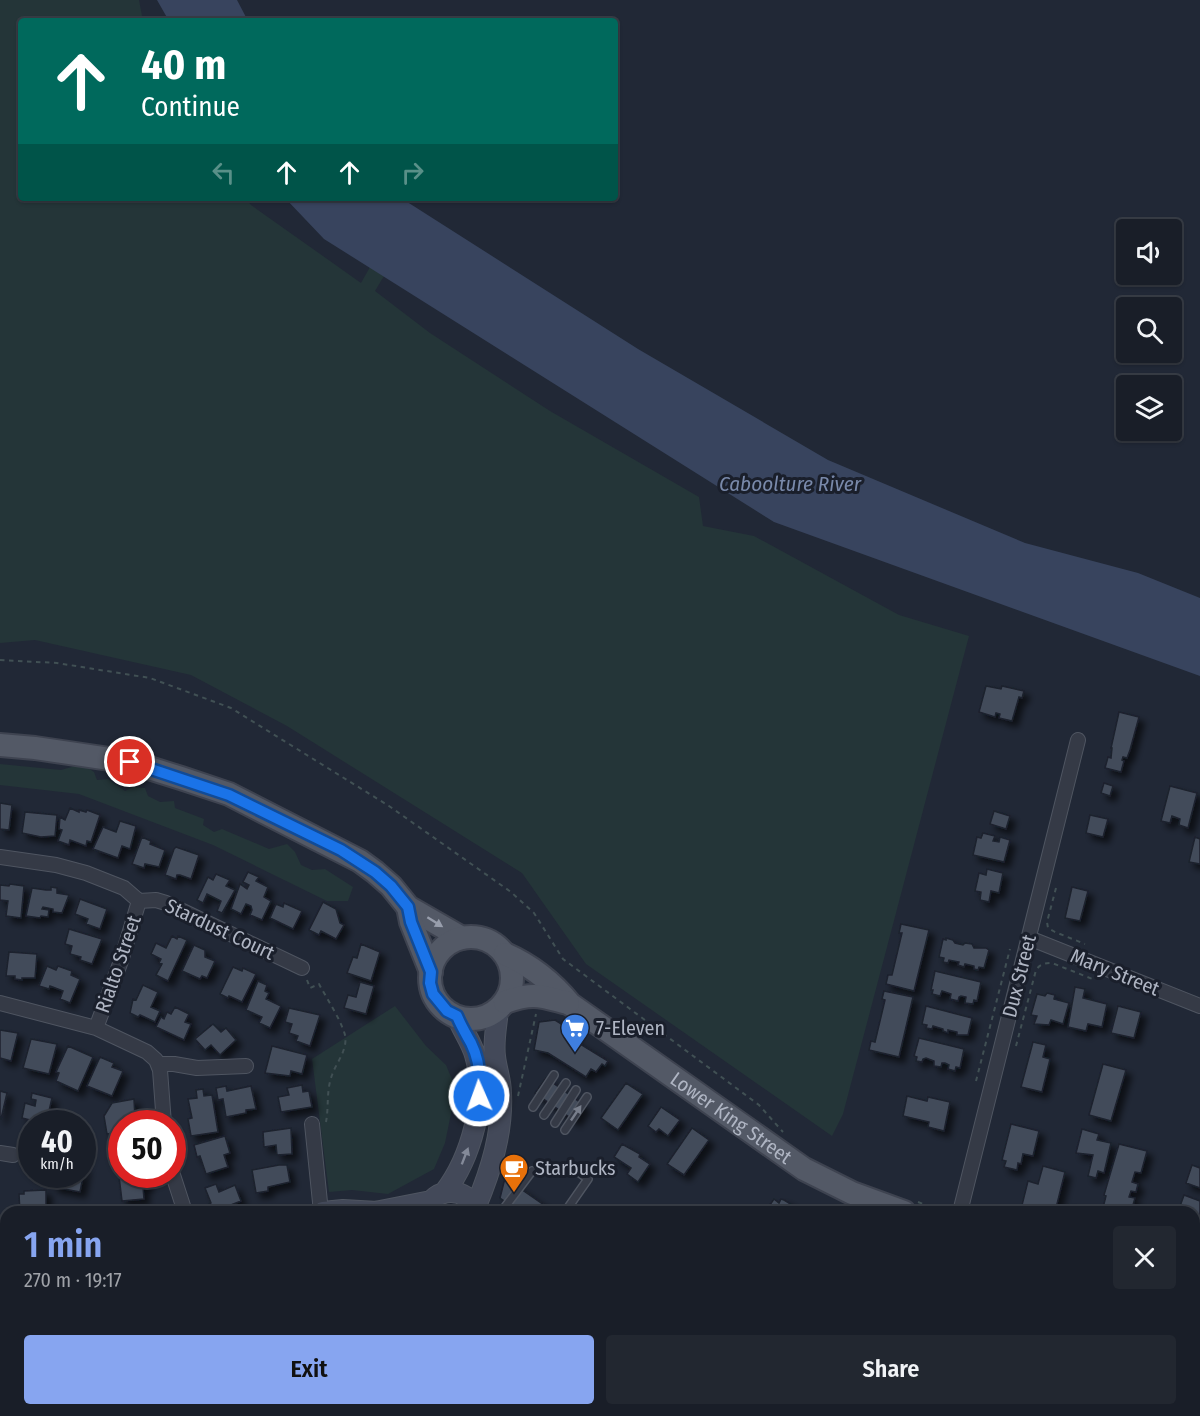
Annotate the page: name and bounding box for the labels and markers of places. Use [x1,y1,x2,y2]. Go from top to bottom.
pin [104,736,155,787]
supermarket icon: 7-Eleven [559,1012,591,1054]
place label: 7-Eleven [596,1016,665,1040]
cafe icon: Starbucks [498,1152,530,1194]
place label: Starbucks [535,1156,616,1180]

